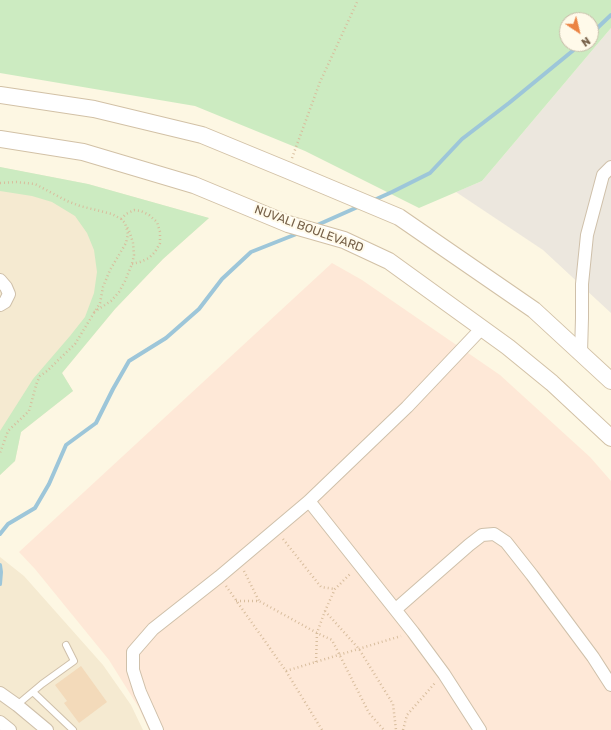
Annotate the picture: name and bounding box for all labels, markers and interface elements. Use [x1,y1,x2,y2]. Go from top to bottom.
north arrow [559,12,599,52]
text: N [579,34,593,49]
street label: NUVALI BOULEVARD [253,203,365,255]

